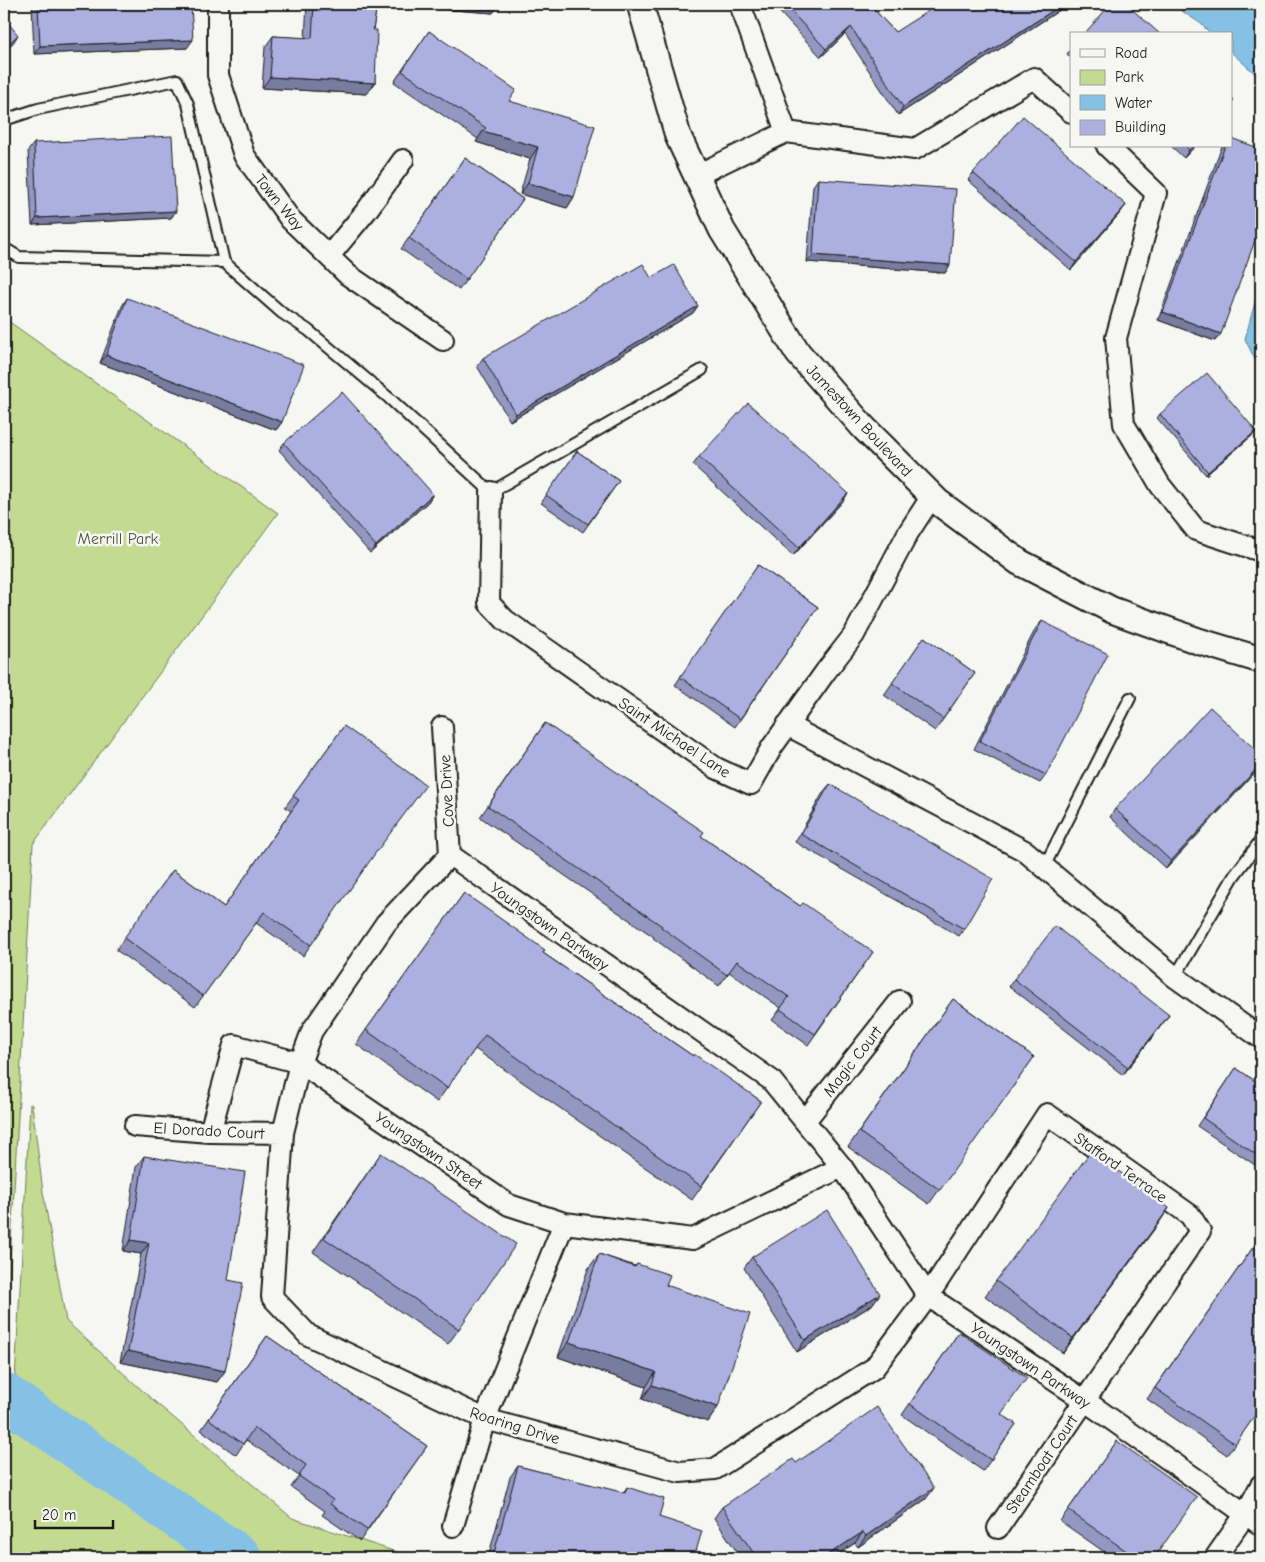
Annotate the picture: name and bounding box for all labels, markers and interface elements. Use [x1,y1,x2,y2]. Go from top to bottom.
legend [1070,32,1232,148]
text: Road [1115,44,1147,62]
text: Park [1115,68,1144,86]
text: Water [1115,94,1152,112]
text: Building [1115,118,1166,136]
street label: Town Way [251,171,308,235]
street label: Jamestown Boulevard [803,361,916,480]
park label: Merrill Park [78,530,159,548]
street label: Saint Michael Lane [615,694,734,782]
street label: Cove Drive [436,754,458,828]
street label: Youngstown Parkway [487,879,613,975]
street label: Magic Court [820,1023,886,1100]
street label: Youngstown Street [371,1108,486,1194]
street label: El Dorado Court [153,1119,265,1143]
street label: Stafford Terrace [1070,1129,1170,1207]
street label: Youngstown Parkway [967,1319,1094,1413]
street label: Roaring Drive [468,1404,562,1448]
street label: Steamboat Court [1002,1411,1082,1517]
scale bar [35,1497,112,1529]
text: 20 m [42,1506,76,1524]

